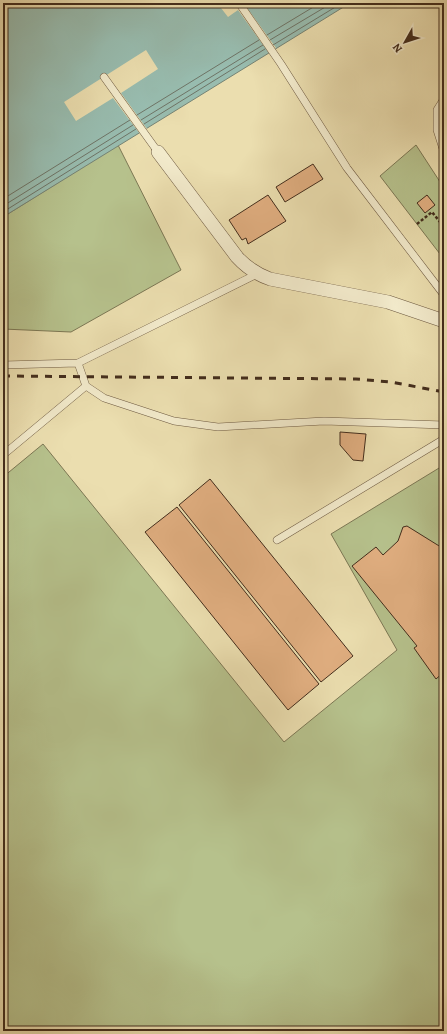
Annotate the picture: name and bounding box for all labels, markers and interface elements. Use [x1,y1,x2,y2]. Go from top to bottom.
north arrow [385,22,425,62]
text: N [389,40,406,56]

